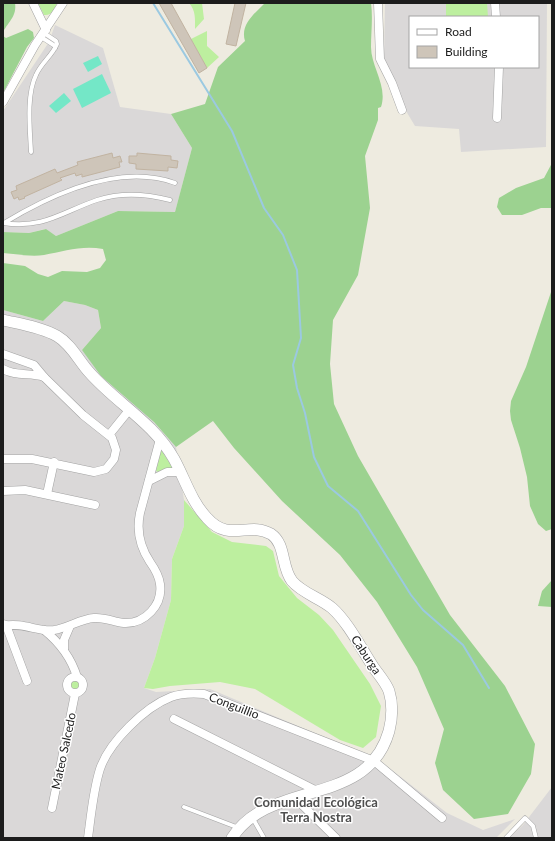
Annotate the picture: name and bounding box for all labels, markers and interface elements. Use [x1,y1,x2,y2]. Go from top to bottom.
legend [409,16,539,68]
text: Road [445,24,472,39]
text: Building [445,44,488,59]
street label: Caburga [348,632,385,677]
street label: Conguillio [207,689,262,722]
street label: Mateo Salcedo [48,711,79,791]
district label: Comunidad Ecológica Terra Nostra [254,794,378,825]

